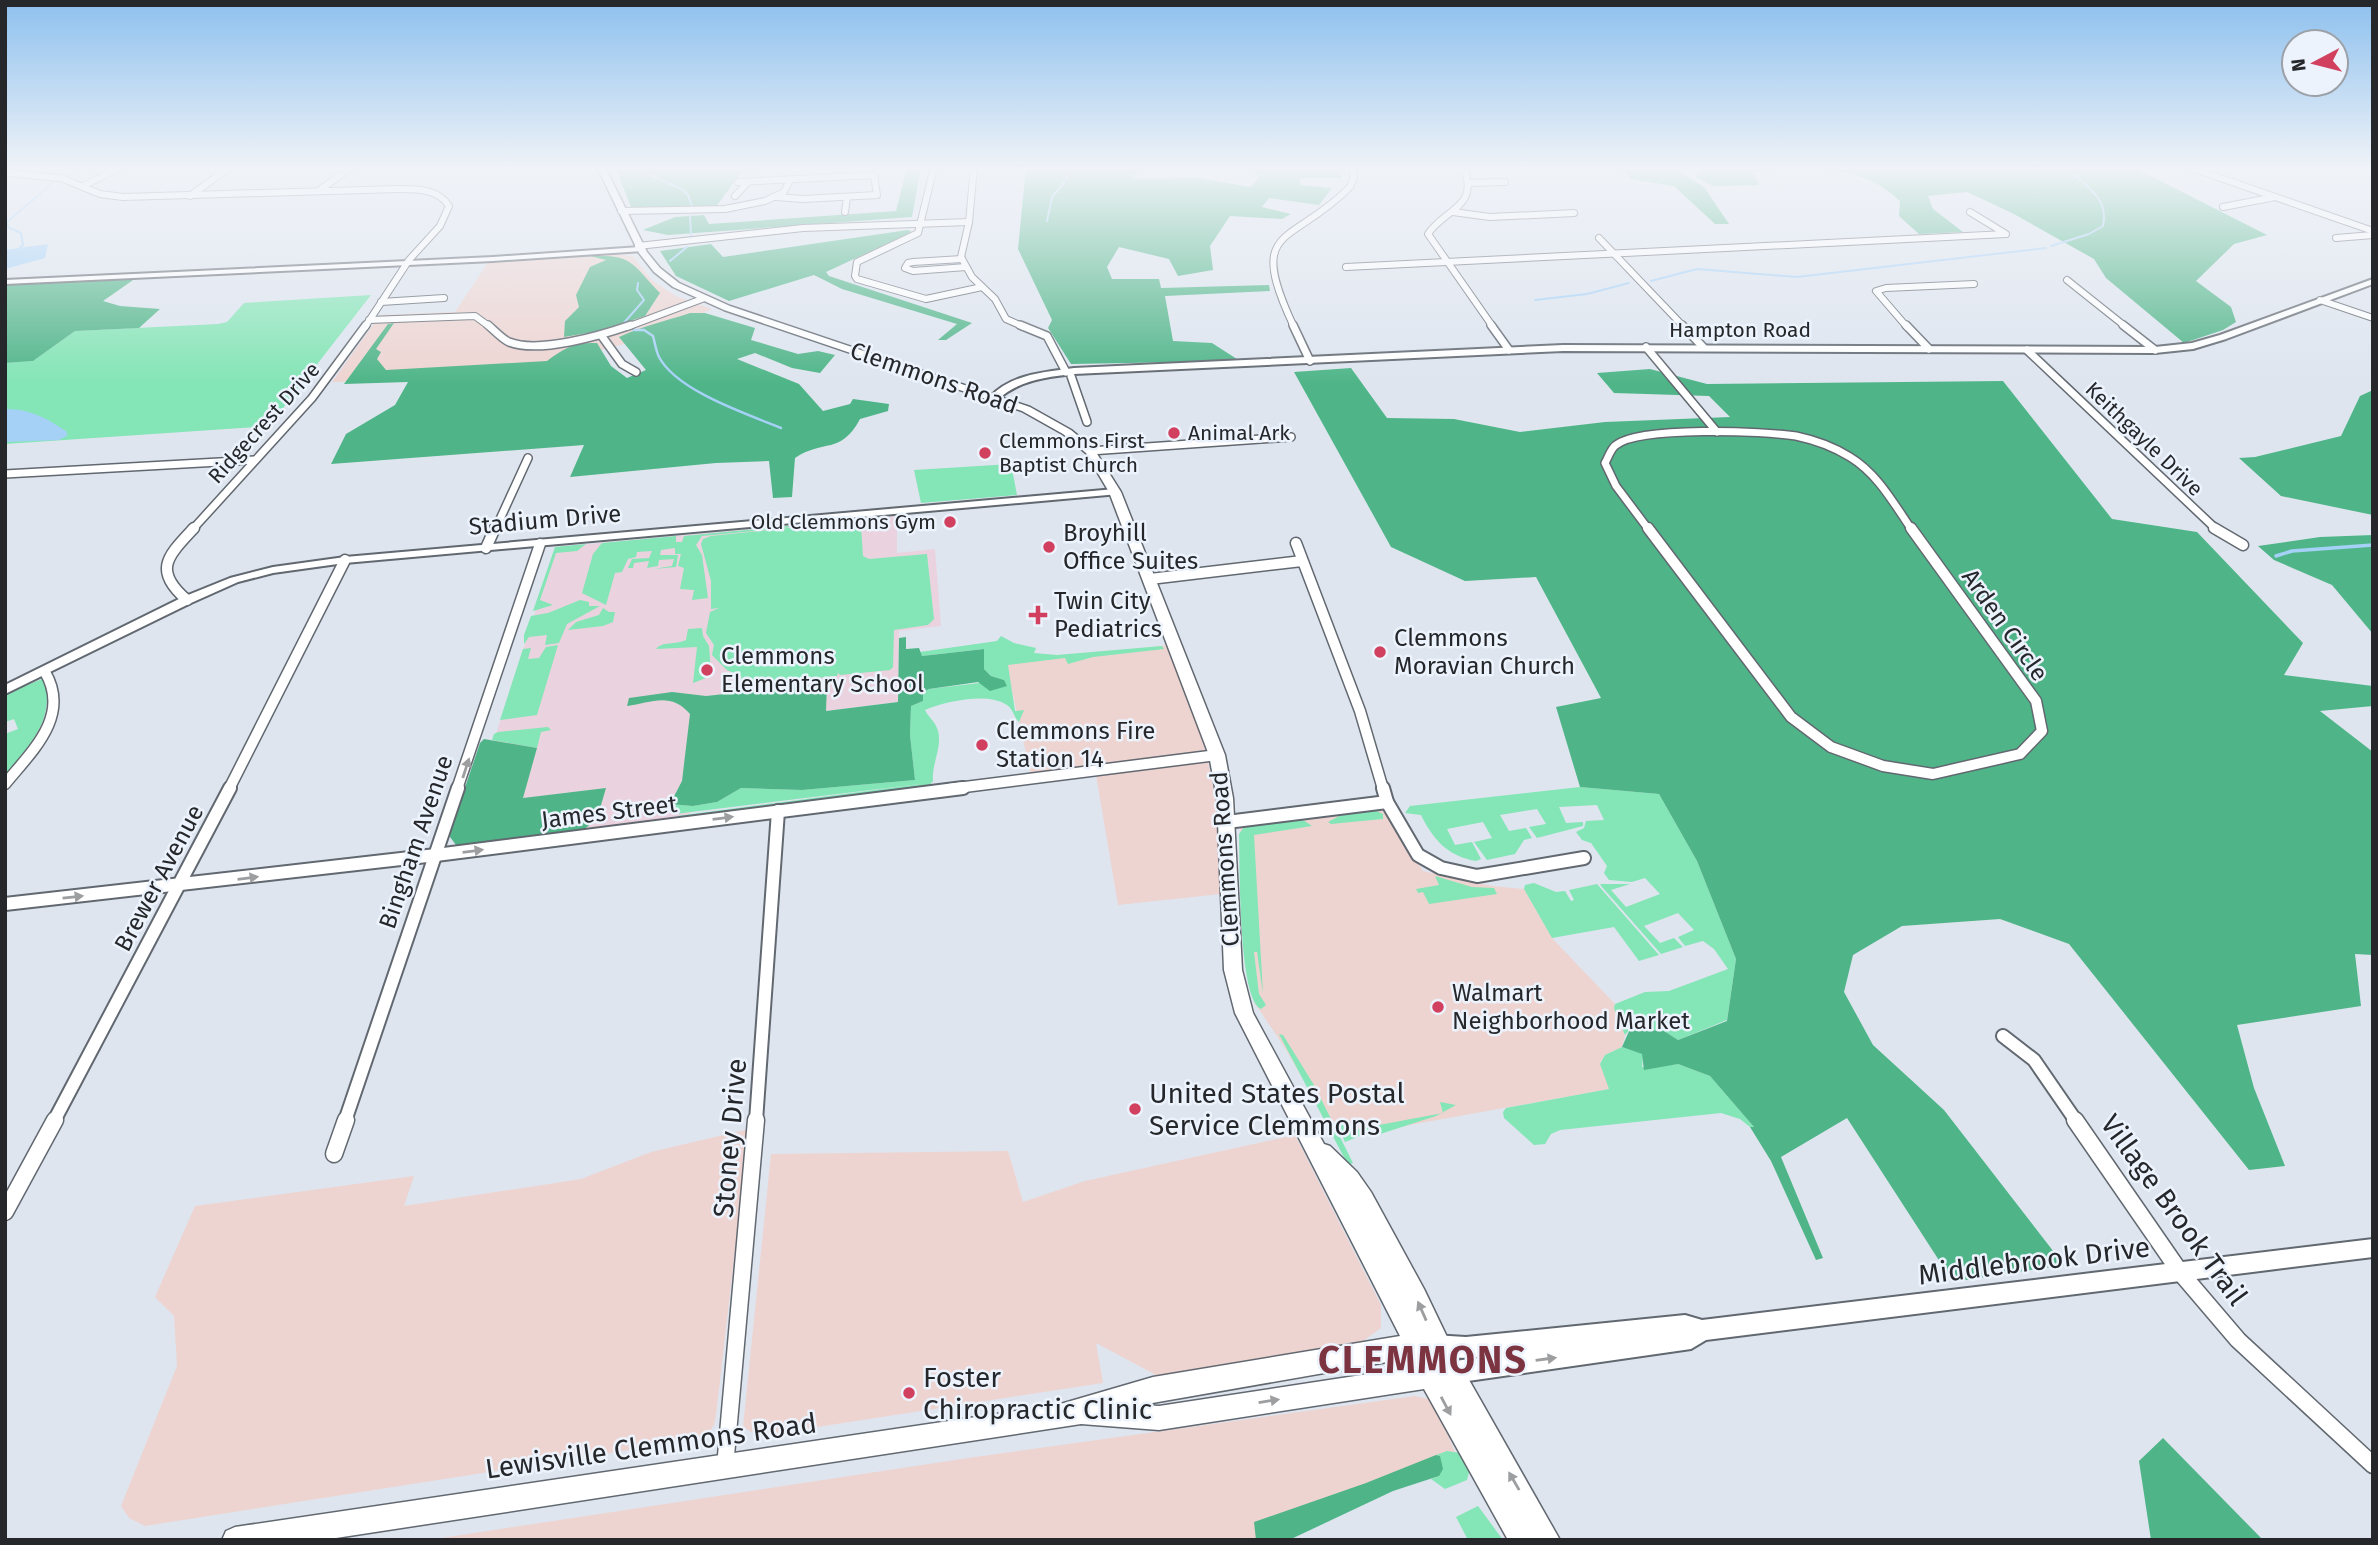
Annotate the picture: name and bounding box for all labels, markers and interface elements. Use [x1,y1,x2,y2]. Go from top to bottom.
north arrow [2280,28,2350,98]
text: N [2286,57,2311,73]
street label: Hampton Road [1669,317,1811,343]
street label: Clemmons Road [847,336,1021,420]
street label: Ridgecrest Drive [203,357,325,489]
street label: Keithgayle Drive [2080,376,2208,502]
place label: Animal Ark [1188,420,1290,446]
marker: Animal Ark [1166,425,1182,441]
place label: Clemmons First Baptist Church [999,428,1145,478]
marker: Clemmons First Baptist Church [977,445,993,461]
street label: Stadium Drive [468,499,622,541]
place label: Old Clemmons Gym [751,509,936,535]
marker: Old Clemmons Gym [942,514,958,530]
place label: Broyhill Office Suites [1063,519,1198,575]
marker: Broyhill Office Suites [1041,539,1057,555]
street label: Arden Circle [1956,564,2054,686]
place label: Twin City Pediatrics [1054,587,1162,643]
marker: Twin City Pediatrics [1028,605,1048,625]
place label: Clemmons Moravian Church [1394,624,1575,680]
place label: Clemmons Elementary School [721,642,924,698]
marker: Clemmons Moravian Church [1372,644,1388,660]
marker: Clemmons Elementary School [699,662,715,678]
place label: Clemmons Fire Station 14 [996,717,1155,773]
marker: Clemmons Fire Station 14 [974,737,990,753]
street label: Bingham Avenue [373,752,459,932]
one-way arrow [461,757,472,778]
street label: Clemmons Road [1205,771,1245,947]
street label: James Street [539,790,679,834]
street label: Brewer Avenue [109,800,209,956]
one-way arrow [712,813,734,824]
one-way arrow [463,845,485,856]
one-way arrow [237,873,259,884]
one-way arrow [62,891,84,902]
place label: Walmart Neighborhood Market [1452,979,1690,1035]
marker: Walmart Neighborhood Market [1430,999,1446,1015]
street label: Stoney Drive [707,1057,753,1219]
place label: United States Postal Service Clemmons [1149,1077,1405,1142]
marker: United States Postal Service Clemmons [1127,1101,1143,1117]
street label: Village Brook Trail [2094,1108,2254,1312]
street label: Middlebrook Drive [1916,1230,2152,1292]
one-way arrow [1416,1301,1428,1321]
district label: CLEMMONS [1318,1337,1528,1383]
one-way arrow [1535,1353,1557,1364]
place label: Foster Chiropractic Clinic [923,1361,1152,1426]
marker: Foster Chiropractic Clinic [901,1385,917,1401]
one-way arrow [1258,1395,1280,1406]
one-way arrow [1440,1396,1452,1416]
street label: Lewisville Clemmons Road [483,1406,819,1486]
one-way arrow [1507,1471,1520,1490]

